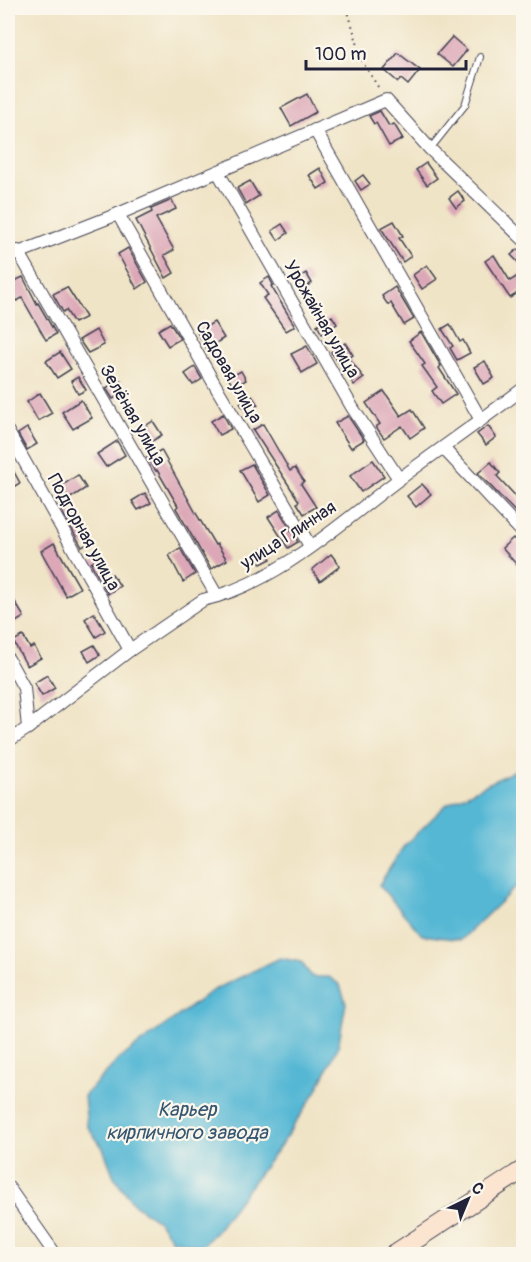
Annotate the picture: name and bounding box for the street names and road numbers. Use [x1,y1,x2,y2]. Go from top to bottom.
street label: Урожайная улица [279,256,365,382]
street label: Садовая улица [190,317,267,428]
street label: Зелёная улица [94,360,171,470]
street label: Подгорная улица [42,470,125,595]
street label: улица Глинная [235,496,341,575]

